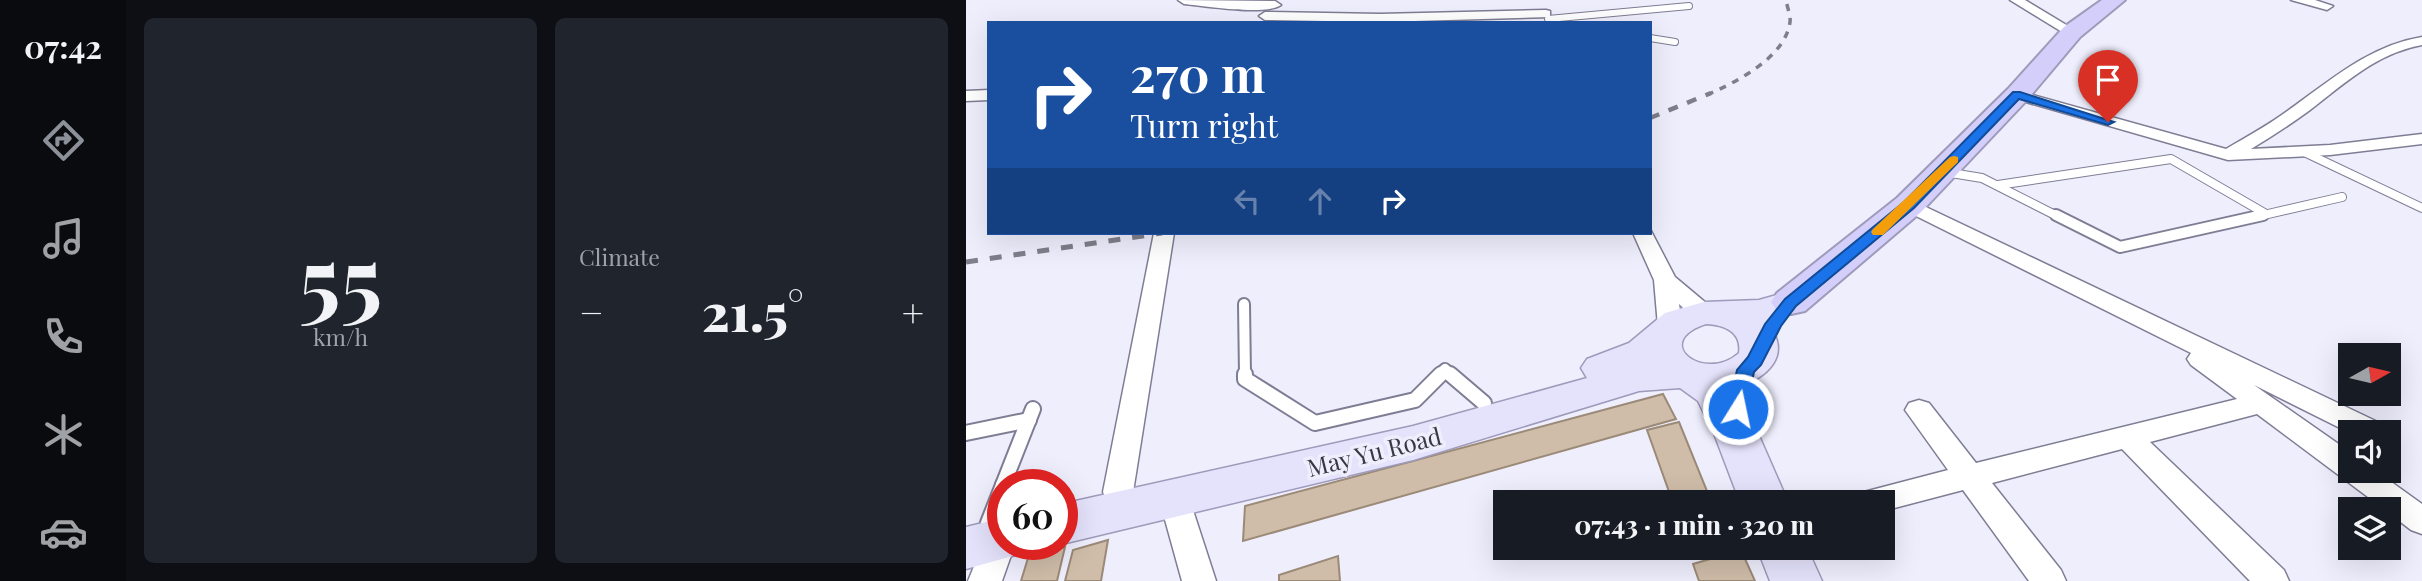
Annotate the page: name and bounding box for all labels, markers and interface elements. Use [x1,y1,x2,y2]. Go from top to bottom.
text: 07:42 [24,24,102,67]
text: 270 m [1130,40,1265,105]
icon: right [1015,49,1106,140]
pin [2078,50,2138,122]
icon: arrive [2089,61,2127,99]
text: Turn right [1130,103,1278,146]
icon: directions [39,116,88,165]
icon: left [1228,182,1266,220]
icon: ahead [1301,182,1339,220]
icon: right [1374,182,1412,220]
icon: music [39,214,88,263]
text: 55 [299,215,382,336]
text: Climate [579,241,660,272]
text: 21.5° [702,276,804,345]
text: − [579,286,604,337]
text: + [902,286,924,337]
icon: phone [39,312,88,361]
text: km/h [313,321,368,352]
north arrow [2338,343,2401,406]
map controls [2338,343,2401,560]
position arrow [1701,372,1775,446]
icon: climate [39,410,88,459]
street label: May Yu Road [1304,419,1445,483]
button: sound [2338,420,2401,483]
speed limit sign: 60 [987,469,1078,560]
button: layers [2338,497,2401,560]
text: 07:43 · 1 min · 320 m [1574,507,1814,542]
icon: car [39,508,88,557]

